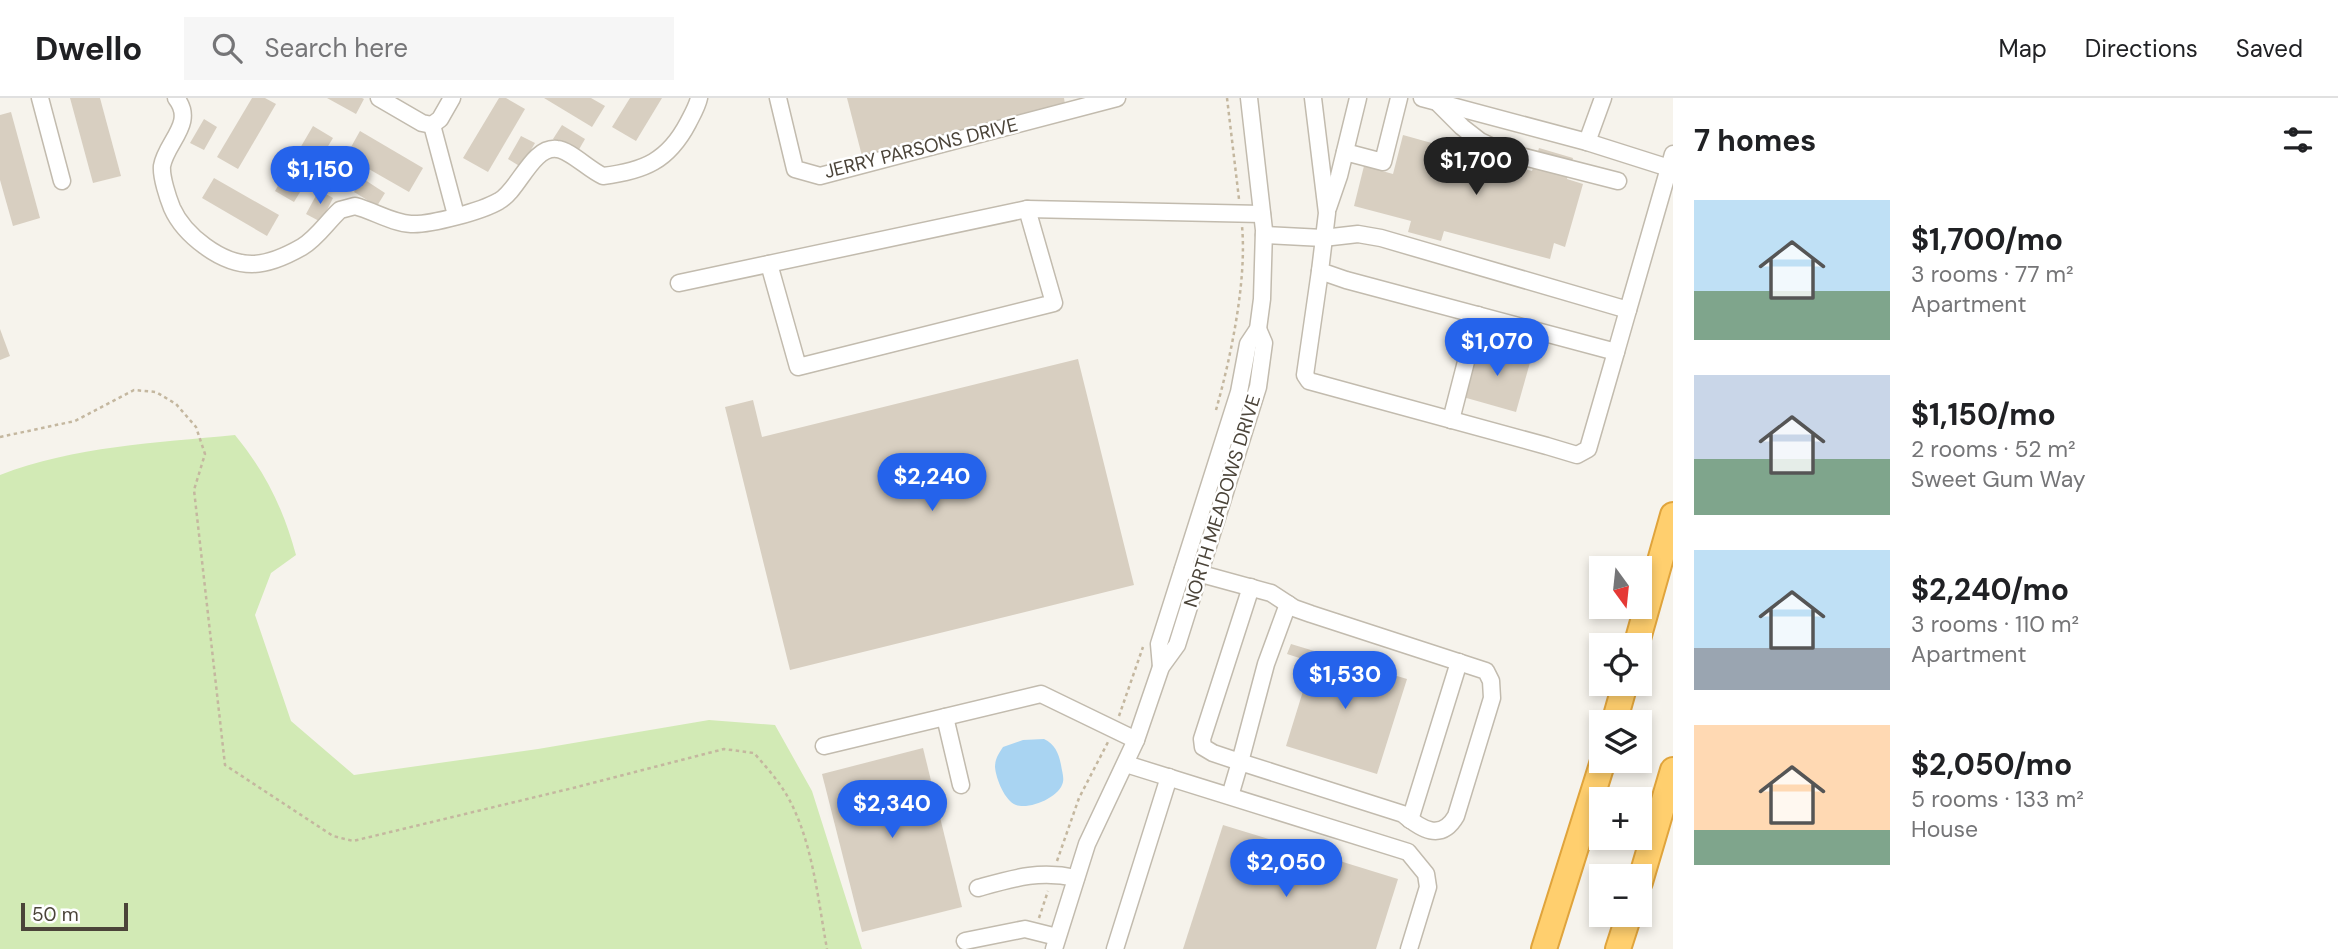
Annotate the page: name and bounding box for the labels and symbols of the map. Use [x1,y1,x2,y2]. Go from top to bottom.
street label: JERRY PARSONS DRIVE [822,112,1020,184]
pin: $1,700 [1419,138,1533,197]
pin: $1,150 [263,146,377,206]
pin: $1,070 [1440,318,1554,378]
street label: NORTH MEADOWS DRIVE [1178,392,1266,610]
pin: $2,240 [875,454,989,513]
north arrow [1589,556,1652,620]
pin: $1,530 [1288,652,1402,711]
pin: $2,340 [835,780,949,840]
pin: $2,050 [1229,840,1343,899]
scale bar [21,900,128,932]

